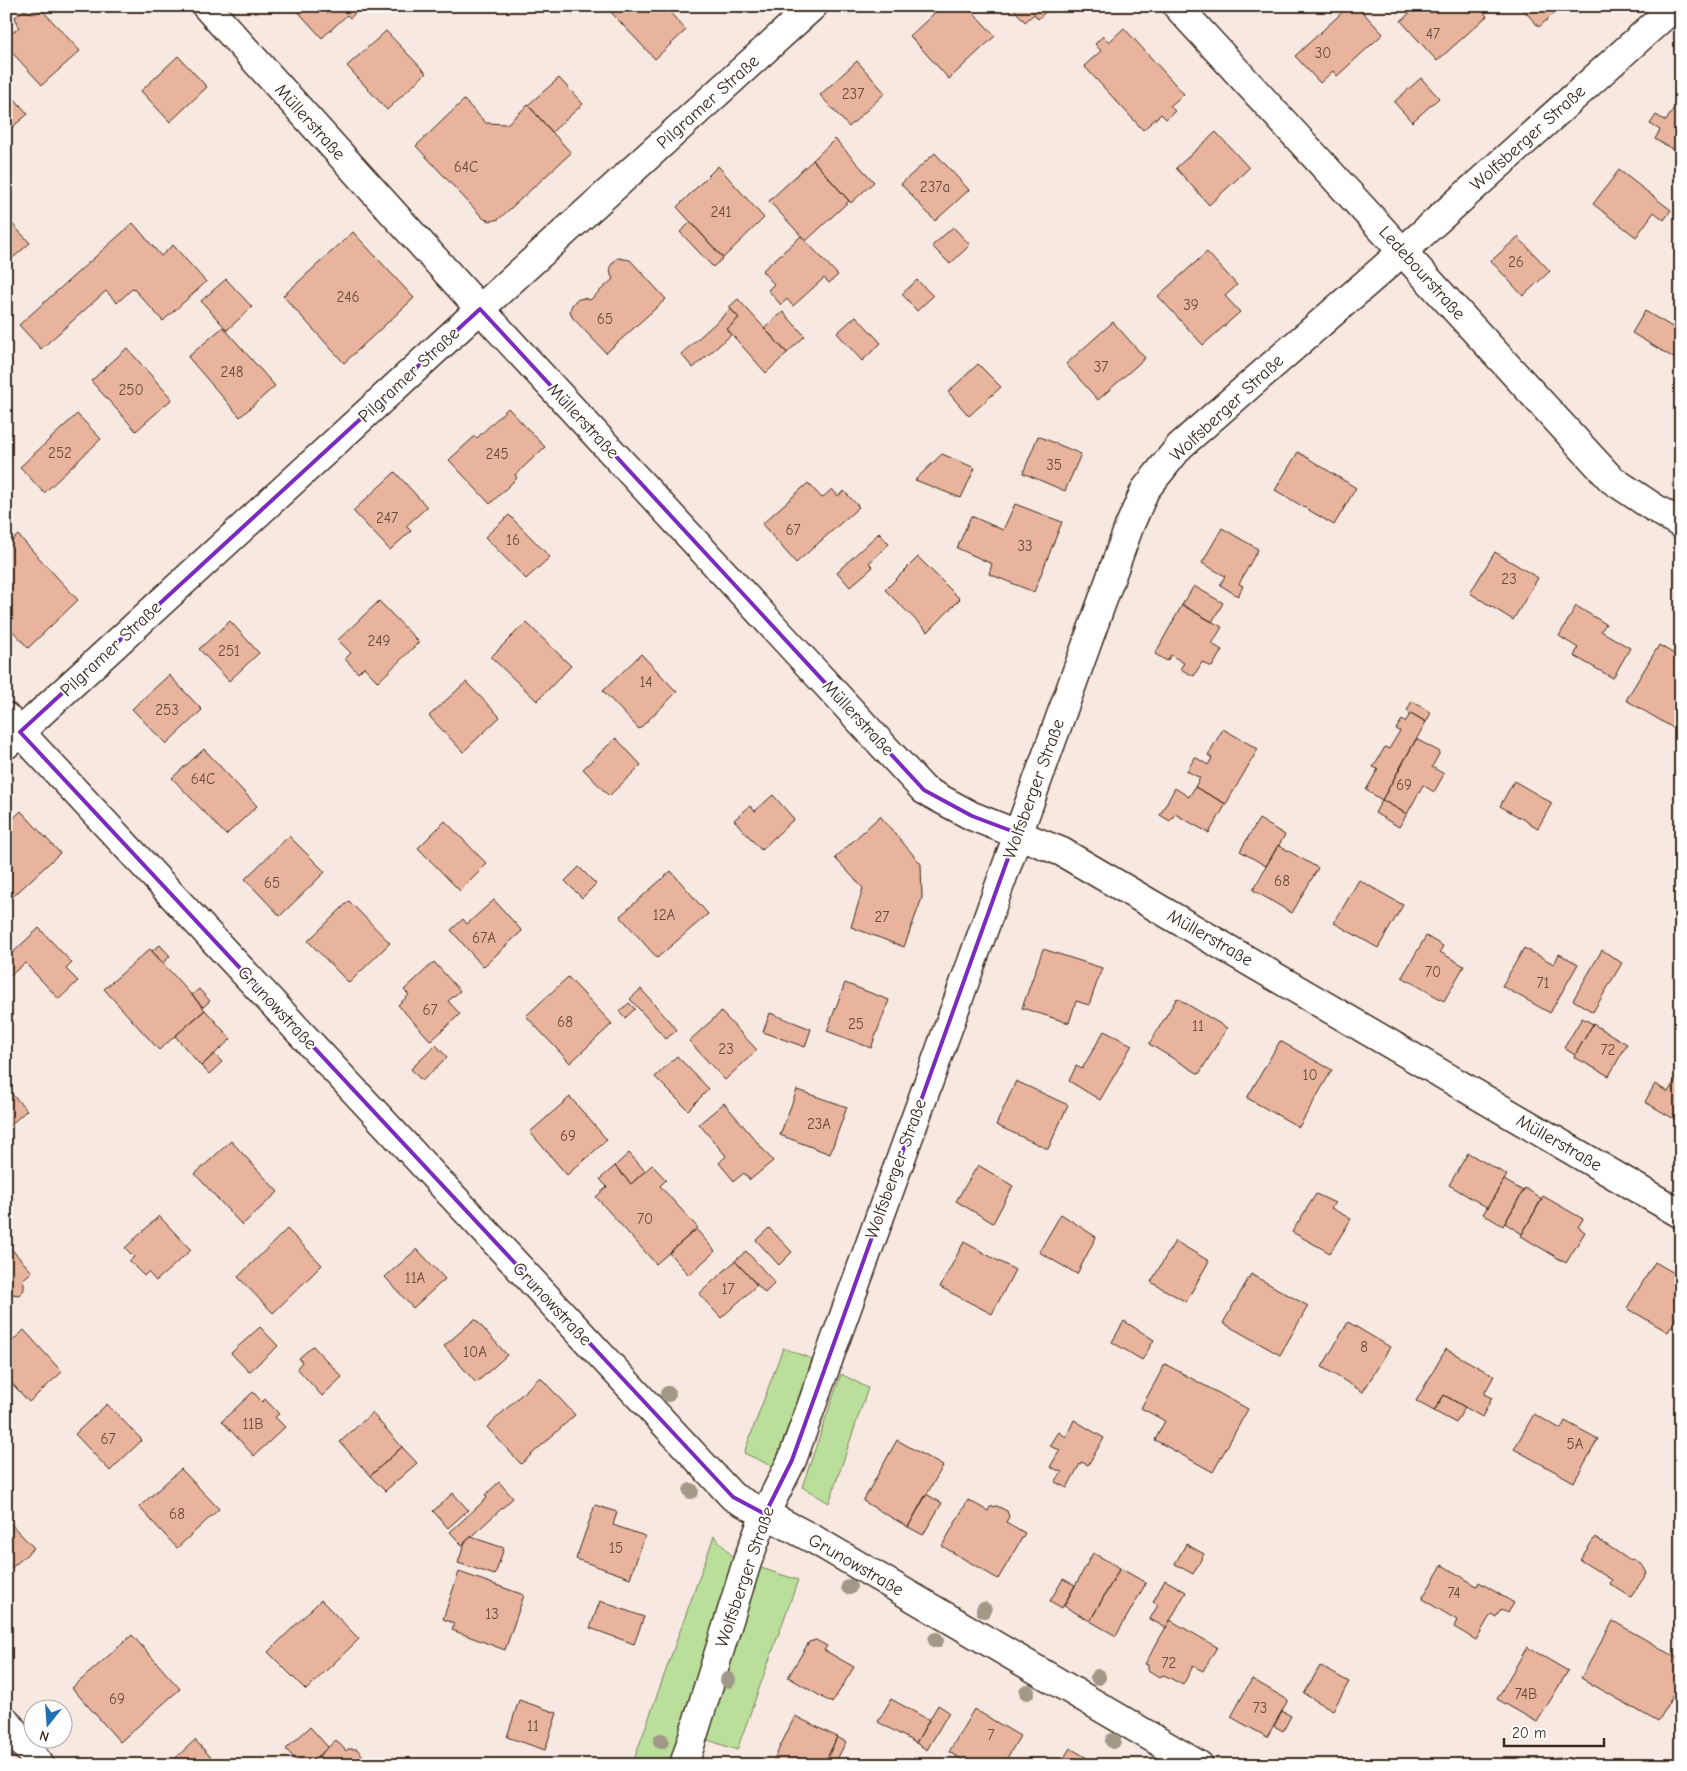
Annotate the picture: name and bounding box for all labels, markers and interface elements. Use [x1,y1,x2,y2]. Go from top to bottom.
house number: 47 [1426,25,1440,43]
house number: 30 [1315,44,1331,62]
street label: Pilgramer Straße [652,51,764,153]
street label: Müllerstraße [270,79,350,165]
street label: Wolfsberger Straße [1466,81,1590,195]
house number: 237 [842,85,864,103]
house number: 64C [454,158,478,176]
house number: 237a [920,178,950,196]
house number: 241 [711,203,732,221]
street label: Ledebourstraße [1374,222,1470,324]
house number: 26 [1508,253,1524,271]
house number: 246 [336,288,360,306]
house number: 39 [1183,296,1199,314]
house number: 65 [597,310,613,328]
street label: Pilgramer Straße [354,323,464,427]
street label: Wolfsberger Straße [1166,350,1288,466]
house number: 37 [1094,358,1108,376]
house number: 248 [221,363,243,381]
street label: Müllerstraße [543,379,623,463]
house number: 250 [118,381,144,399]
house number: 252 [48,444,72,462]
house number: 245 [485,445,509,463]
house number: 35 [1046,456,1062,474]
house number: 247 [376,509,398,527]
house number: 67 [785,521,801,539]
house number: 16 [506,531,520,549]
house number: 33 [1017,537,1033,555]
house number: 23 [1501,570,1517,588]
street label: Pilgramer Straße [56,597,166,701]
house number: 249 [368,632,391,650]
house number: 251 [218,642,240,660]
house number: 14 [639,673,653,691]
street label: Müllerstraße [818,676,898,760]
house number: 253 [155,701,179,719]
street label: Wolfsberger Straße [999,716,1069,862]
house number: 64C [191,770,215,788]
house number: 69 [1396,776,1412,794]
house number: 68 [1274,872,1290,890]
house number: 65 [264,874,280,892]
street label: Müllerstraße [1163,905,1257,971]
house number: 12A [653,906,676,924]
house number: 27 [875,908,889,926]
house number: 67A [472,929,496,947]
street label: Grunowstraße [233,962,321,1054]
house number: 70 [1425,963,1441,981]
house number: 71 [1536,974,1550,992]
house number: 67 [422,1001,438,1019]
house number: 68 [557,1013,573,1031]
house number: 25 [848,1015,864,1033]
house number: 11 [1192,1017,1204,1035]
house number: 23 [718,1040,734,1058]
house number: 72 [1601,1041,1615,1059]
house number: 10 [1302,1066,1318,1084]
street label: Wolfsberger Straße [861,1096,931,1242]
street label: Müllerstraße [1512,1110,1606,1176]
house number: 23A [807,1115,831,1133]
house number: 69 [560,1127,576,1145]
house number: 70 [637,1210,653,1228]
street label: Grunowstraße [508,1258,596,1350]
house number: 11A [405,1269,426,1287]
house number: 17 [721,1280,735,1298]
house number: 8 [1360,1338,1368,1356]
house number: 10A [463,1343,487,1361]
house number: 11B [242,1415,264,1433]
house number: 67 [100,1430,116,1448]
house number: 5A [1567,1435,1584,1453]
street label: Wolfsberger Straße [711,1504,779,1650]
house number: 68 [169,1505,185,1523]
street label: Grunowstraße [805,1529,907,1601]
house number: 15 [609,1539,623,1557]
house number: 74 [1447,1584,1461,1602]
house number: 13 [485,1605,499,1623]
house number: 72 [1162,1654,1176,1672]
house number: 74B [1515,1685,1537,1703]
house number: 69 [109,1690,125,1708]
north arrow [22,1698,72,1748]
house number: 73 [1253,1699,1267,1717]
scale bar [1504,1716,1604,1748]
house number: 11 [527,1717,539,1735]
text: 20 m [1512,1724,1546,1742]
text: N [37,1726,51,1745]
house number: 7 [987,1726,995,1744]

